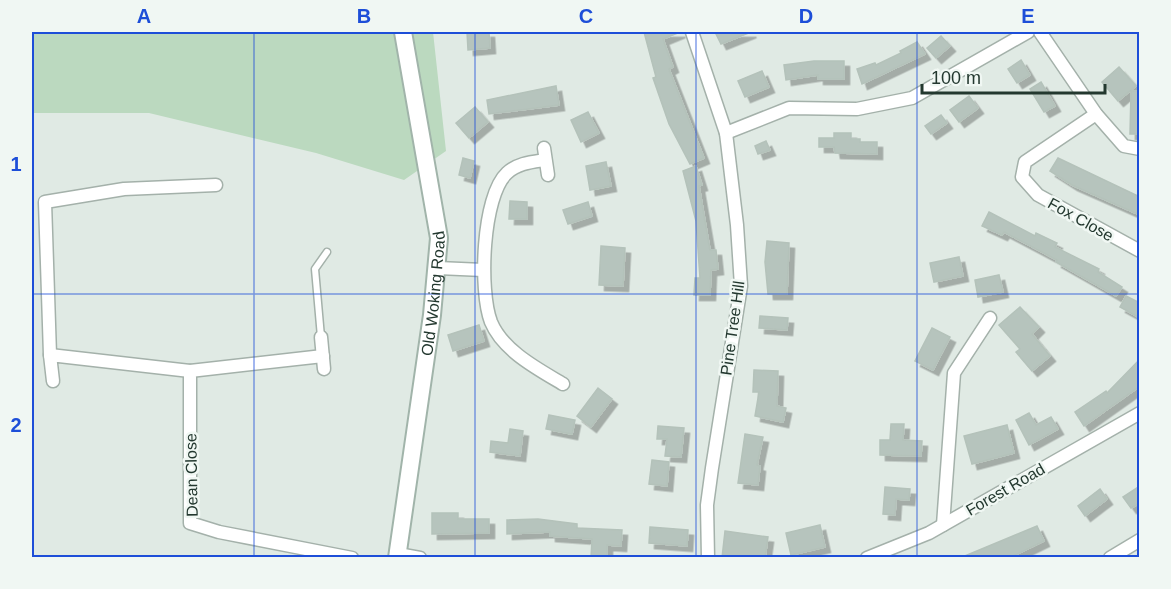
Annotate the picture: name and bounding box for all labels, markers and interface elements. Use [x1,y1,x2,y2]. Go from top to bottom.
text: A [137,5,151,27]
text: B [357,5,371,27]
text: C [579,5,593,27]
text: D [799,5,813,27]
text: E [1021,5,1035,27]
scale bar [922,57,1105,95]
text: 100 m [931,68,981,88]
text: 1 [10,153,22,175]
street label: Fox Close [1045,195,1116,244]
street label: Old Woking Road [418,230,448,357]
street label: Pine Tree Hill [717,280,748,376]
text: 2 [10,414,22,436]
street label: Dean Close [182,433,201,517]
street label: Forest Road [963,460,1048,519]

